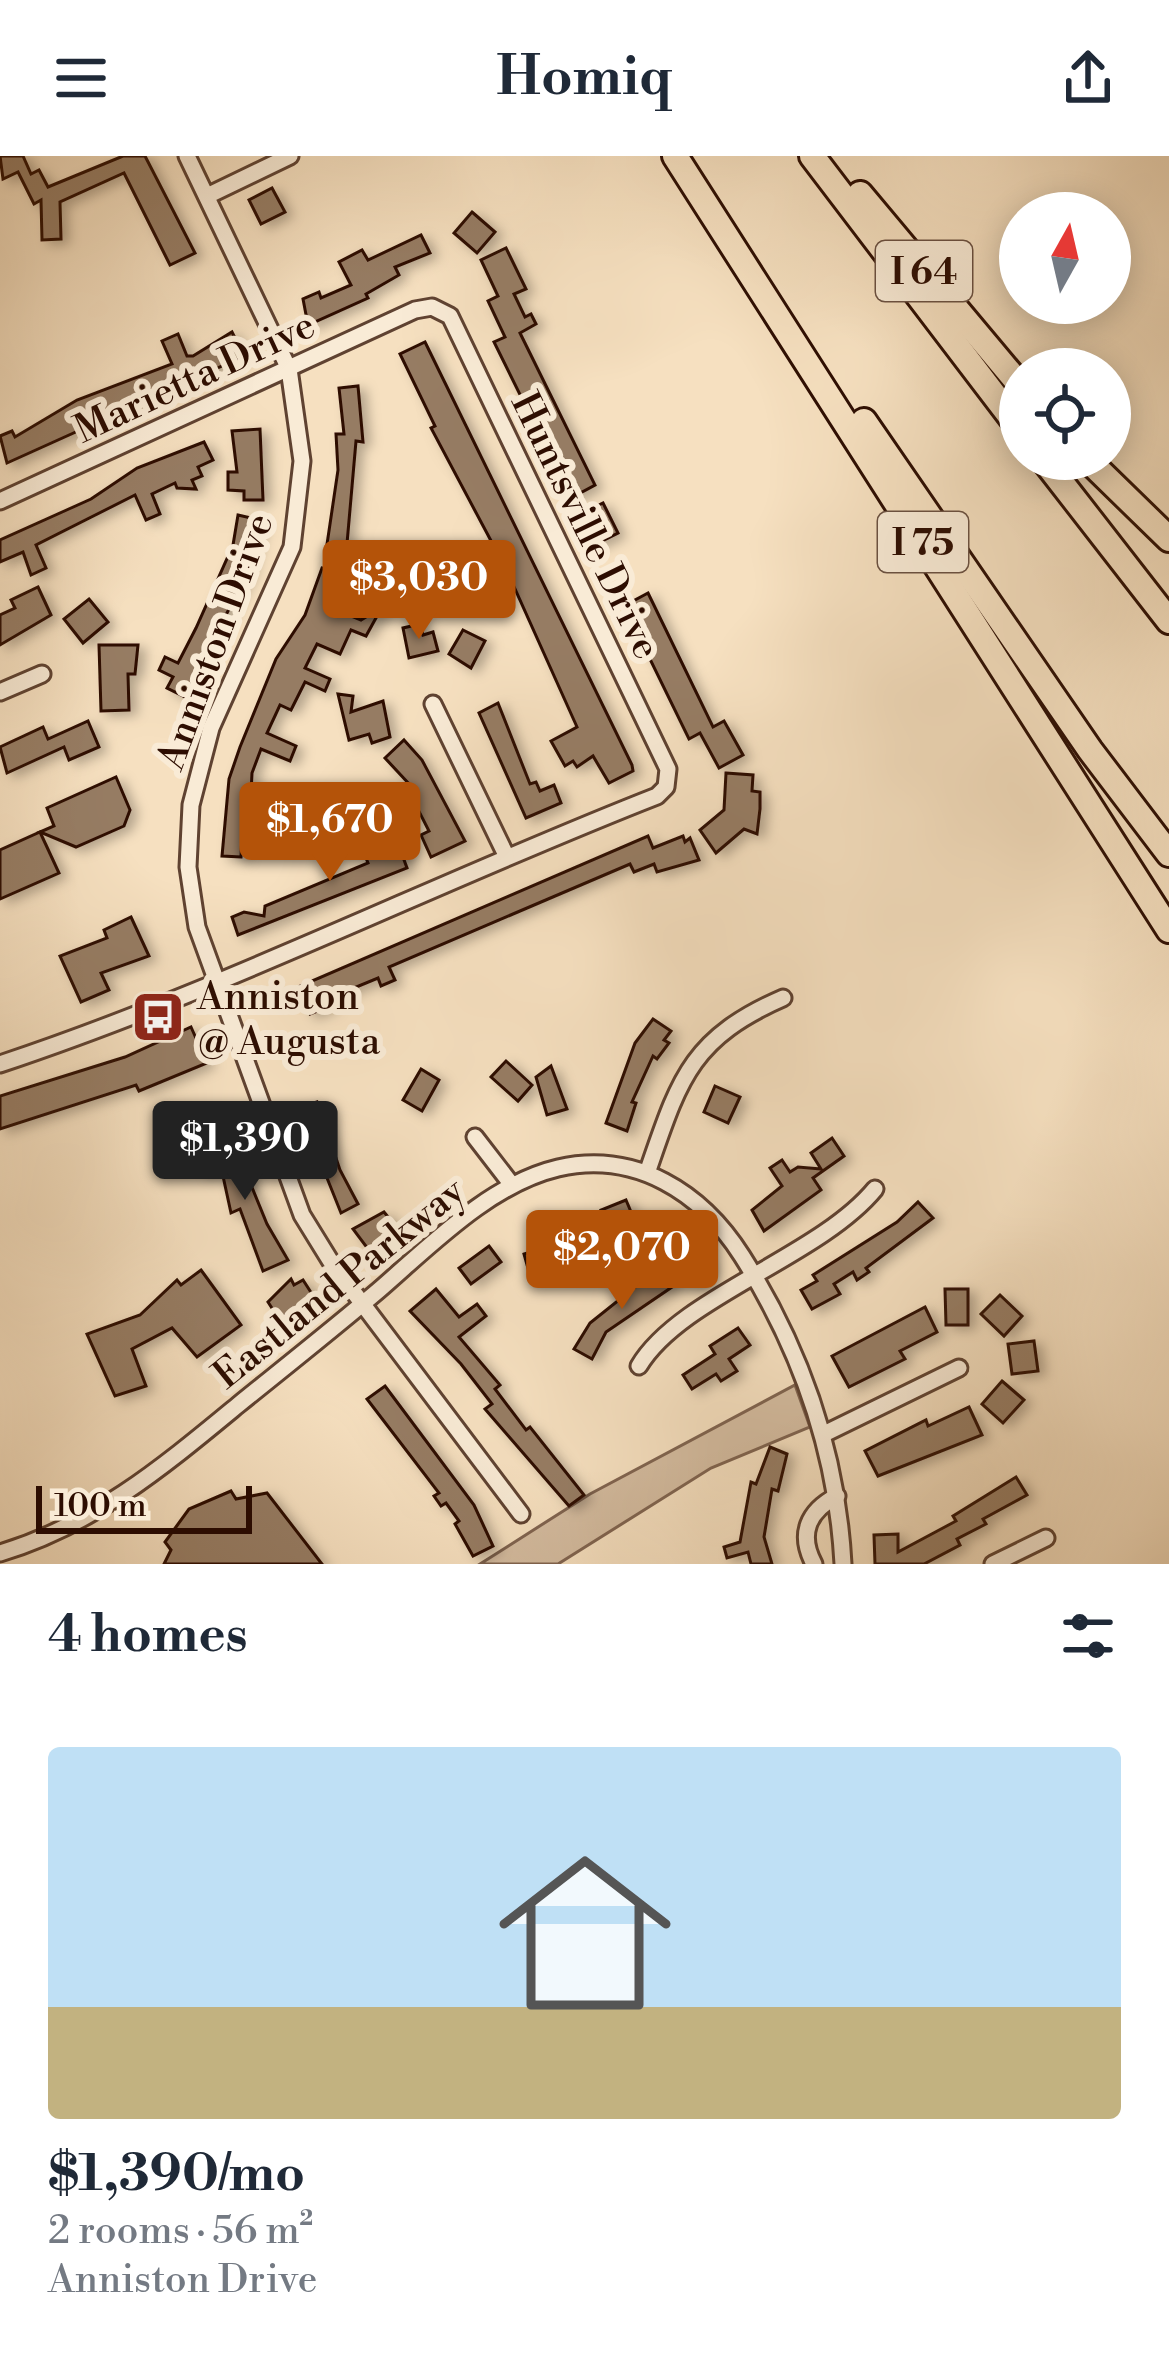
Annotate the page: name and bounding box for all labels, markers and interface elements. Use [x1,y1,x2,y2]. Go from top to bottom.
text: Homiq [496,44,673,112]
icon: menu [48,45,114,111]
icon: share [1055,45,1121,111]
north arrow [999,192,1131,324]
map controls [999,192,1131,480]
road number: I 64 [876,241,972,301]
street label: Marietta Drive [67,301,323,455]
button: locate [999,348,1131,480]
street label: Huntsville Drive [499,385,671,668]
street label: Anniston Drive [147,507,285,778]
road number: I 75 [878,512,968,572]
pin: $3,030 [321,540,517,642]
text: $3,030 [350,554,488,603]
pin: $1,670 [232,782,428,884]
text: $1,670 [266,796,394,845]
place label: Anniston @ Augusta [196,973,381,1067]
bus stop icon: Anniston @ Augusta [130,989,186,1045]
pin: $1,390 [147,1101,343,1203]
text: $1,390 [180,1115,310,1164]
street label: Eastland Parkway [204,1167,476,1400]
pin: $2,070 [524,1210,720,1312]
text: $2,070 [553,1224,691,1273]
scale bar [36,1480,252,1533]
text: 100 m [54,1486,147,1527]
icon: filters [1055,1603,1121,1669]
text: 4 homes [48,1604,248,1668]
icon: home [477,1825,693,2041]
text: $1,390/mo [48,2143,305,2207]
text: 2 rooms · 56 m² [48,2207,313,2256]
text: Anniston Drive [48,2256,317,2305]

